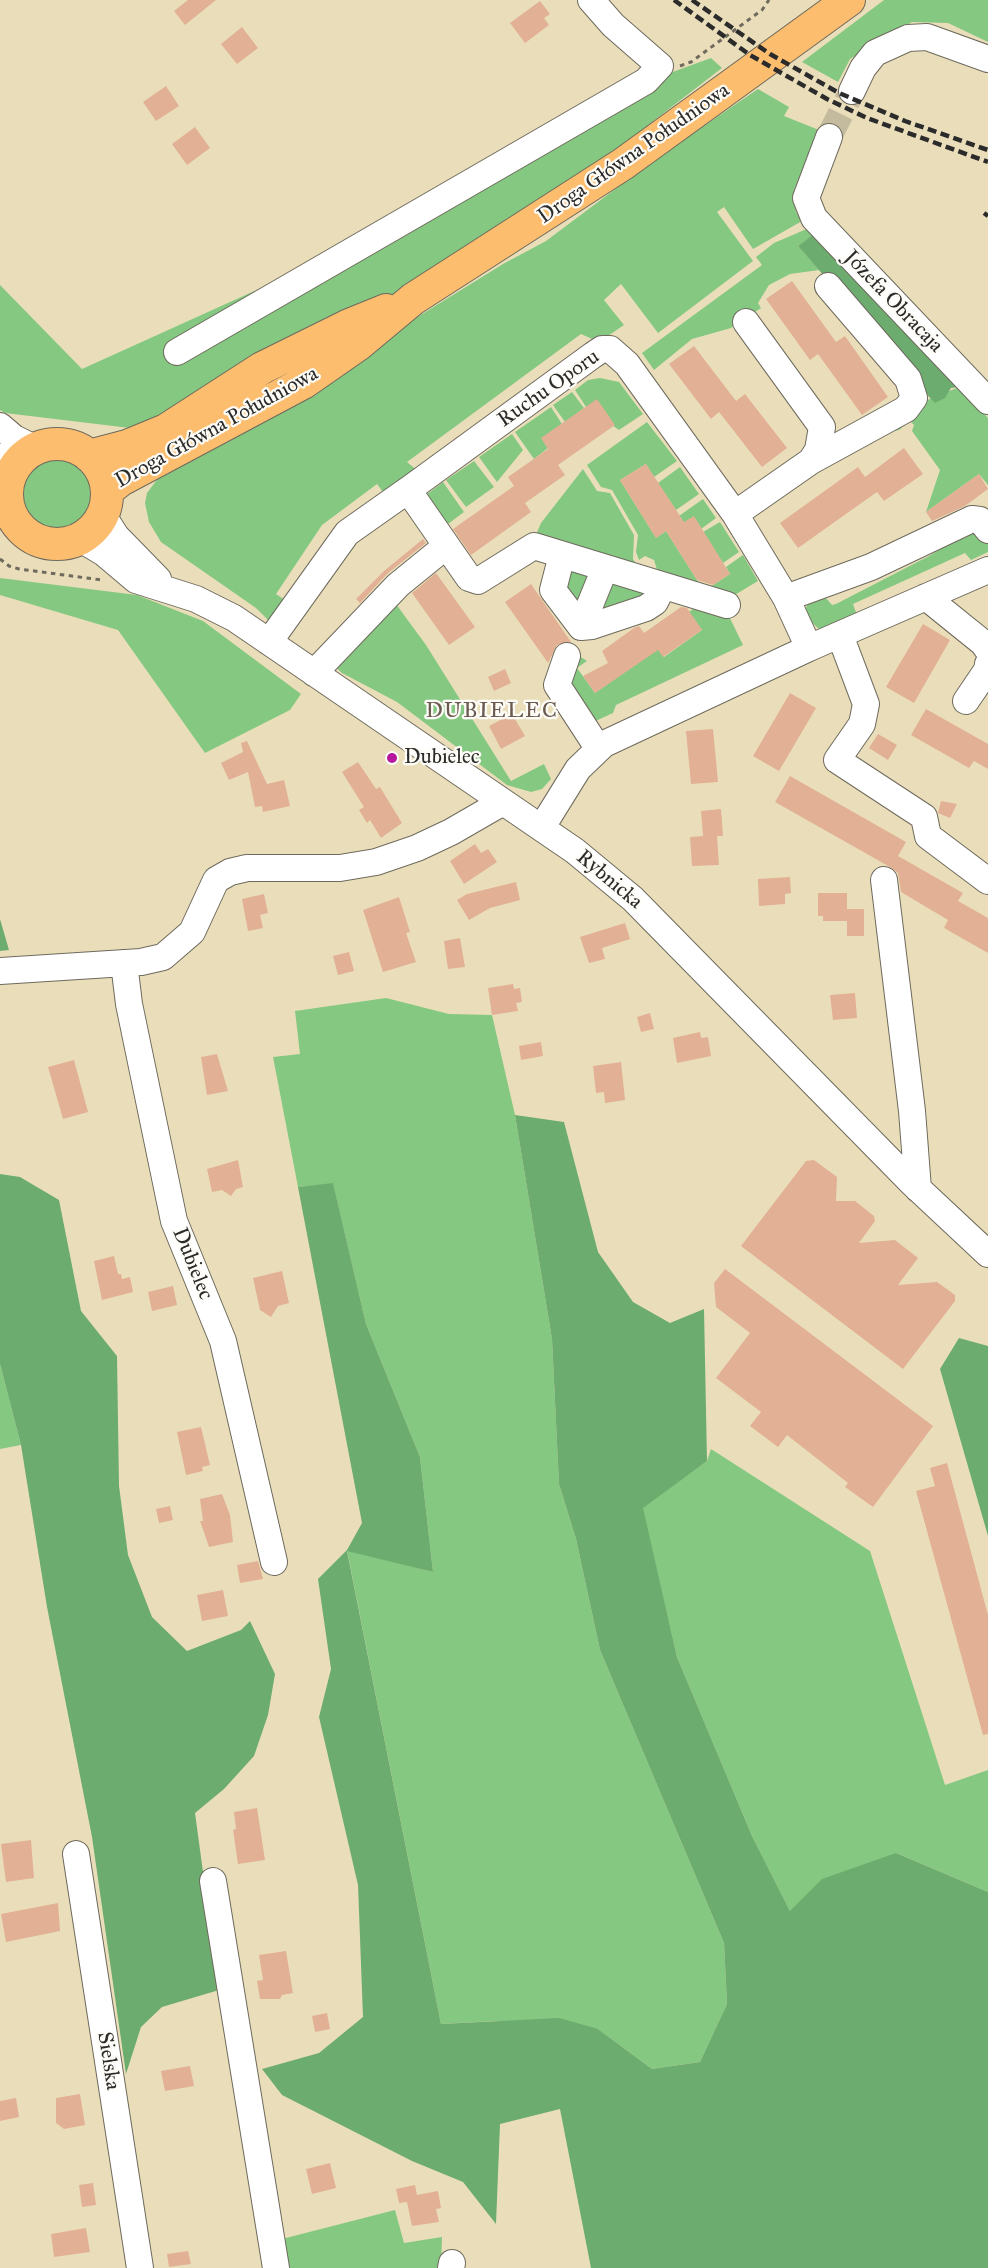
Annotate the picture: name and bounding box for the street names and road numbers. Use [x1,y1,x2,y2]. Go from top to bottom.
street label: Droga Główna Południowa [533,78,735,230]
street label: Józefa Obracaja [838,246,948,358]
street label: Ruchu Oporu [493,345,605,433]
street label: Droga Główna Południowa [111,362,323,494]
street label: Rybnicka [571,845,647,915]
street label: Dubielec [166,1224,218,1304]
street label: Sielska [91,2030,125,2092]

